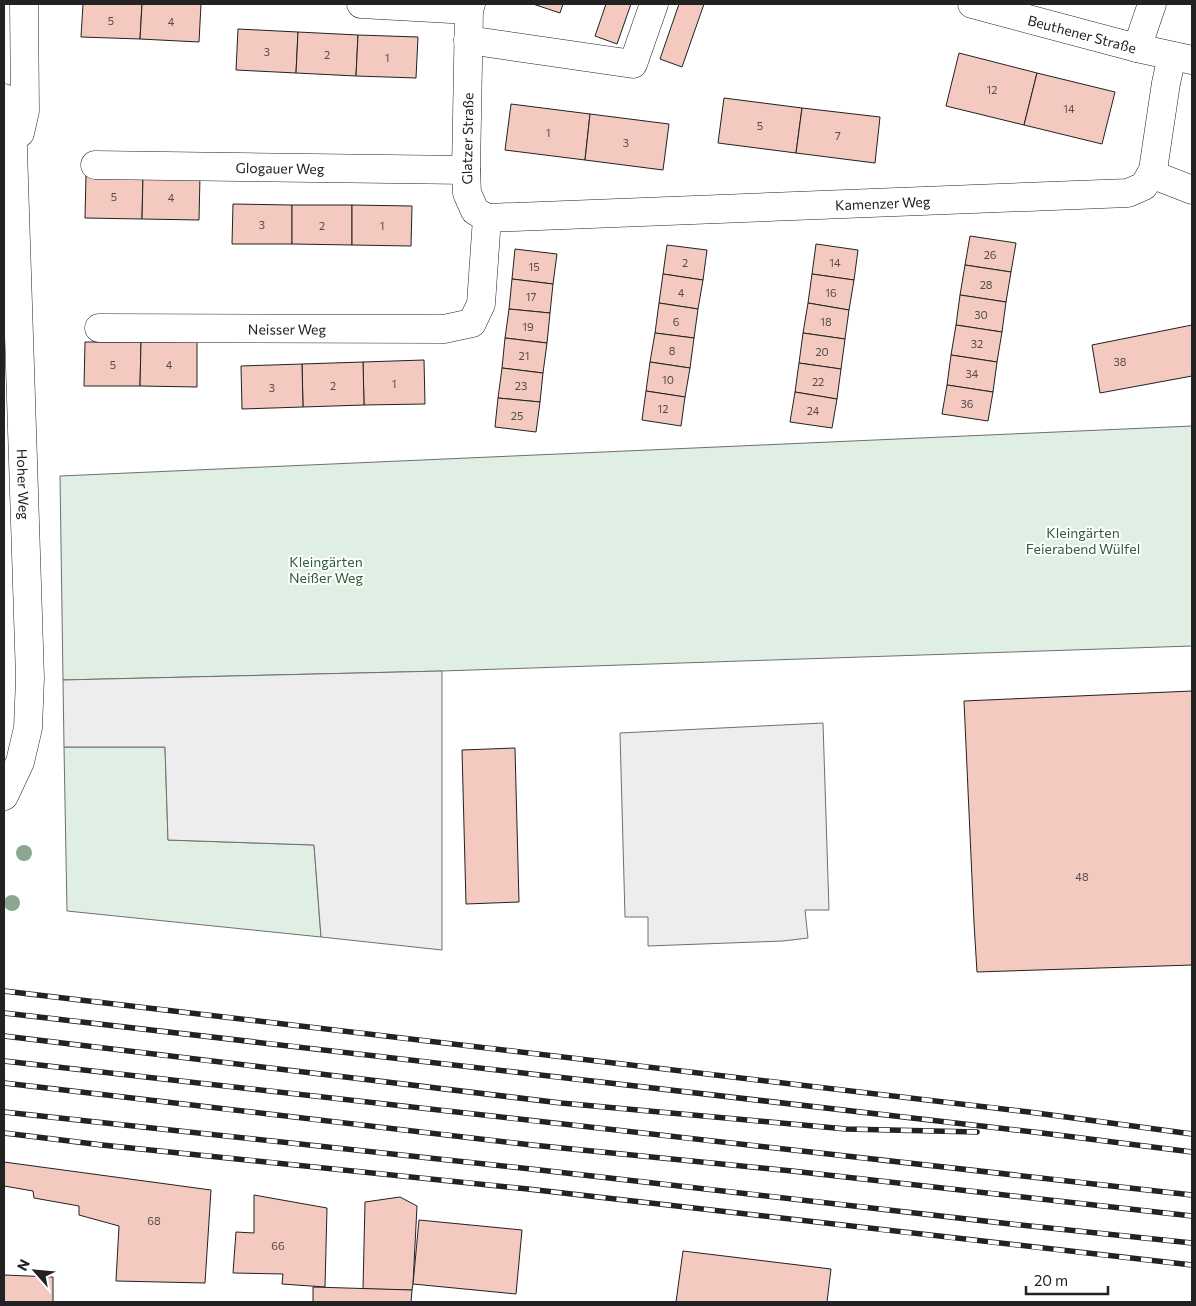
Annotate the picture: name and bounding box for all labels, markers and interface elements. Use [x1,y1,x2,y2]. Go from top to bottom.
street label: Beuthener Straße [1026,11,1138,56]
house number: 5 [108,14,114,27]
house number: 4 [168,15,175,28]
house number: 3 [264,45,270,58]
house number: 2 [324,48,330,61]
house number: 1 [385,51,389,64]
house number: 12 [987,83,997,96]
street label: Glatzer Straße [457,92,476,185]
house number: 14 [1063,102,1075,115]
house number: 5 [757,119,763,132]
house number: 1 [546,126,550,139]
house number: 7 [835,129,841,142]
house number: 3 [623,136,629,149]
street label: Glogauer Weg [235,158,325,177]
house number: 5 [111,190,117,203]
house number: 4 [168,191,175,204]
street label: Kamenzer Weg [835,192,931,213]
house number: 3 [259,218,265,231]
house number: 2 [319,219,325,232]
house number: 1 [380,219,384,232]
house number: 26 [984,248,997,261]
house number: 2 [682,256,688,269]
house number: 14 [829,256,841,269]
house number: 15 [528,260,540,273]
house number: 28 [980,278,993,291]
house number: 4 [678,286,685,299]
house number: 16 [825,286,837,299]
house number: 17 [526,290,536,303]
house number: 30 [974,308,988,321]
house number: 6 [673,315,680,328]
house number: 18 [820,315,832,328]
street label: Neisser Weg [248,320,327,337]
house number: 19 [522,320,534,333]
house number: 32 [971,337,983,350]
house number: 8 [669,344,676,357]
house number: 20 [815,345,829,358]
house number: 21 [519,349,529,362]
house number: 38 [1114,355,1127,368]
house number: 5 [110,358,116,371]
house number: 4 [166,358,173,371]
house number: 34 [966,367,979,380]
house number: 10 [662,373,674,386]
house number: 22 [812,375,824,388]
house number: 1 [392,377,396,390]
house number: 2 [330,379,336,392]
house number: 23 [515,379,527,392]
house number: 3 [269,381,275,394]
house number: 36 [961,397,974,410]
house number: 12 [658,402,668,415]
house number: 24 [807,404,820,417]
house number: 25 [511,409,523,422]
street label: Hoher Weg [14,449,33,520]
park label: Kleingärten Feierabend Wülfel [1026,524,1140,557]
park label: Kleingärten Neißer Weg [289,553,363,586]
house number: 48 [1075,870,1089,883]
house number: 68 [147,1214,161,1227]
house number: 66 [271,1239,285,1252]
north arrow [10,1246,60,1296]
text: N [13,1256,33,1273]
scale bar [1026,1264,1108,1296]
text: 20 m [1034,1271,1068,1289]

